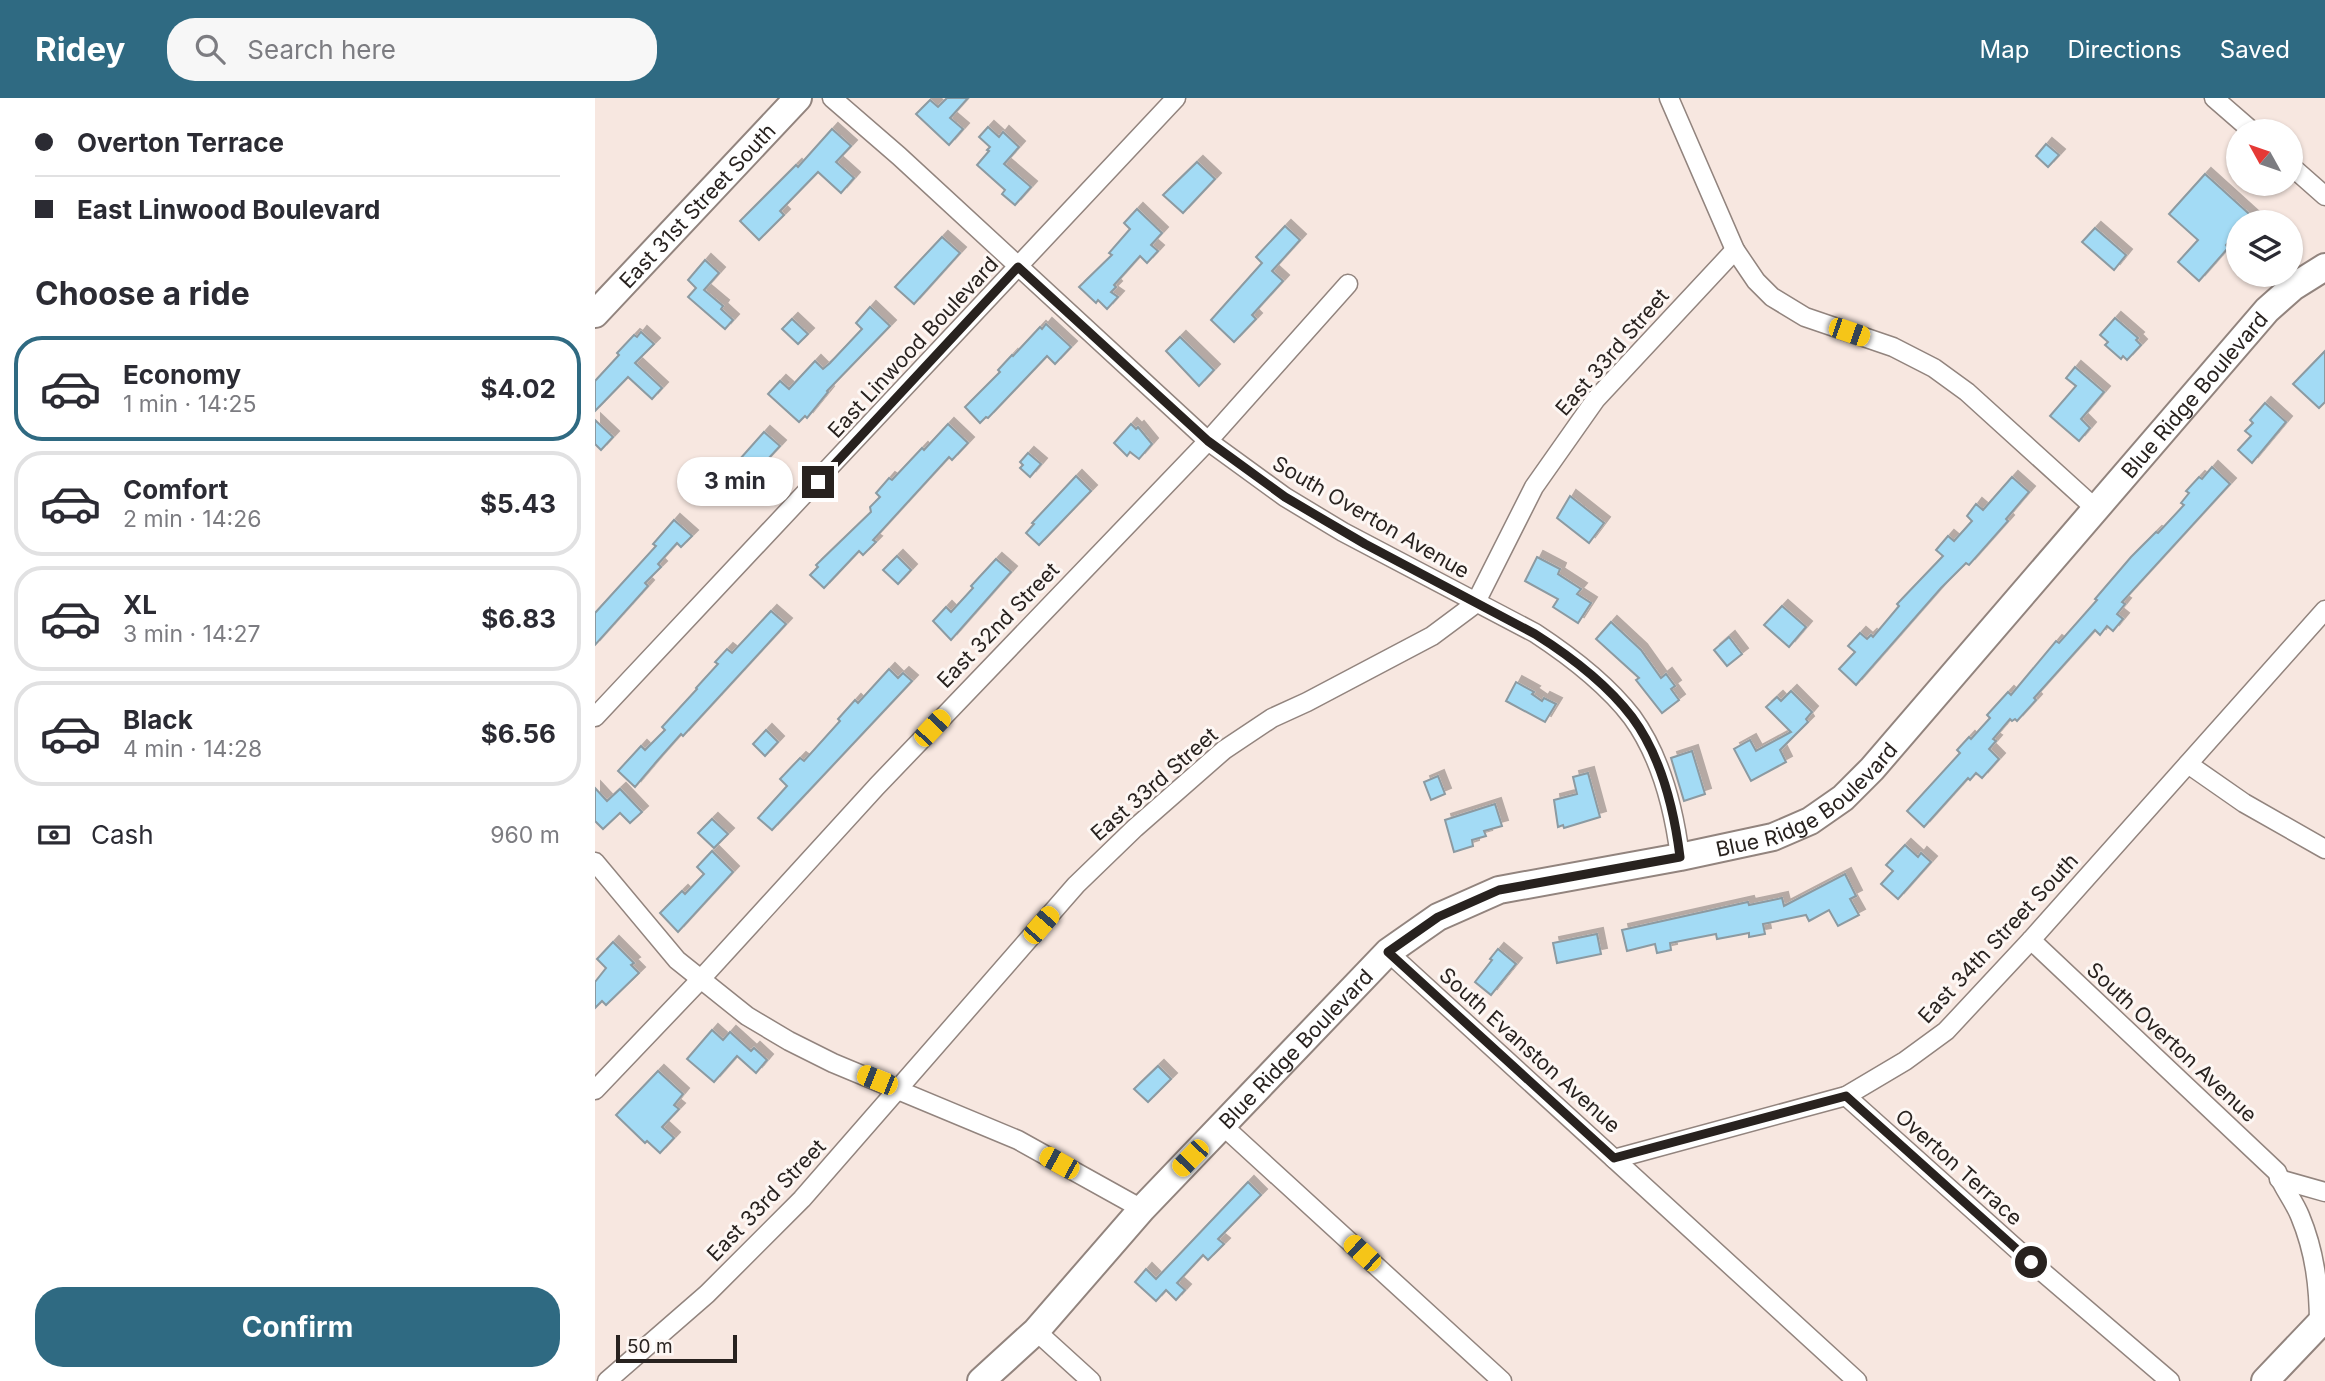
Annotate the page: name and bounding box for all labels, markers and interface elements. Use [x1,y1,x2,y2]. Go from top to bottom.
search box [167,18,657,81]
text: Ridey [35,29,125,69]
icon: search [191,30,229,68]
text: Search here [247,34,396,65]
text: Map [1980,35,2029,64]
text: Directions [2067,35,2182,64]
text: Saved [2220,35,2290,64]
street label: East 31st Street South [614,118,780,293]
north arrow [2226,119,2303,196]
map controls [2226,119,2303,287]
text: Overton Terrace [77,127,284,158]
text: East Linwood Boulevard [77,194,380,225]
button: layers [2226,210,2303,287]
street label: East Linwood Boulevard [823,251,1003,443]
text: Choose a ride [35,274,250,313]
street label: East 33rd Street [1550,283,1674,421]
street label: Blue Ridge Boulevard [2116,306,2273,483]
car [1826,315,1873,349]
icon: car [39,357,102,420]
text: Economy [123,359,241,390]
text: $4.02 [480,373,556,404]
text: 1 min · 14:25 [123,390,257,418]
street label: South Overton Avenue [1268,450,1474,584]
callout: 3 min [678,458,793,506]
route end [802,466,834,498]
text: 3 min [704,467,766,495]
icon: car [39,472,102,535]
text: Comfort [123,474,228,505]
text: $5.43 [480,488,556,519]
text: 2 min · 14:26 [123,505,262,533]
street label: East 32nd Street [932,557,1064,693]
icon: car [39,587,102,650]
text: XL [123,589,157,620]
text: $6.83 [481,603,556,634]
text: 3 min · 14:27 [123,620,260,648]
icon: car [39,702,102,765]
text: Black [123,704,193,735]
car [910,705,955,751]
text: $6.56 [481,718,556,749]
street label: East 33rd Street [1085,722,1223,846]
text: 4 min · 14:28 [123,735,262,763]
street label: Blue Ridge Boulevard [1713,737,1902,861]
icon: cash [35,816,73,854]
text: Cash [91,819,154,850]
text: 960 m [490,821,560,849]
street label: East 34th Street South [1913,848,2083,1028]
car [1020,902,1063,948]
street label: South Overton Avenue [2082,957,2262,1127]
street label: South Evanston Avenue [1434,962,1626,1138]
street label: Blue Ridge Boulevard [1213,964,1378,1134]
car [854,1062,901,1098]
street label: Overton Terrace [1891,1104,2027,1230]
street label: East 33rd Street [702,1134,831,1266]
car [1168,1136,1213,1180]
car [1036,1144,1083,1182]
car [1340,1231,1385,1275]
route start [2015,1246,2047,1278]
button: Confirm [35,1287,560,1367]
scale bar [616,1332,737,1364]
text: 50 m [627,1335,673,1358]

